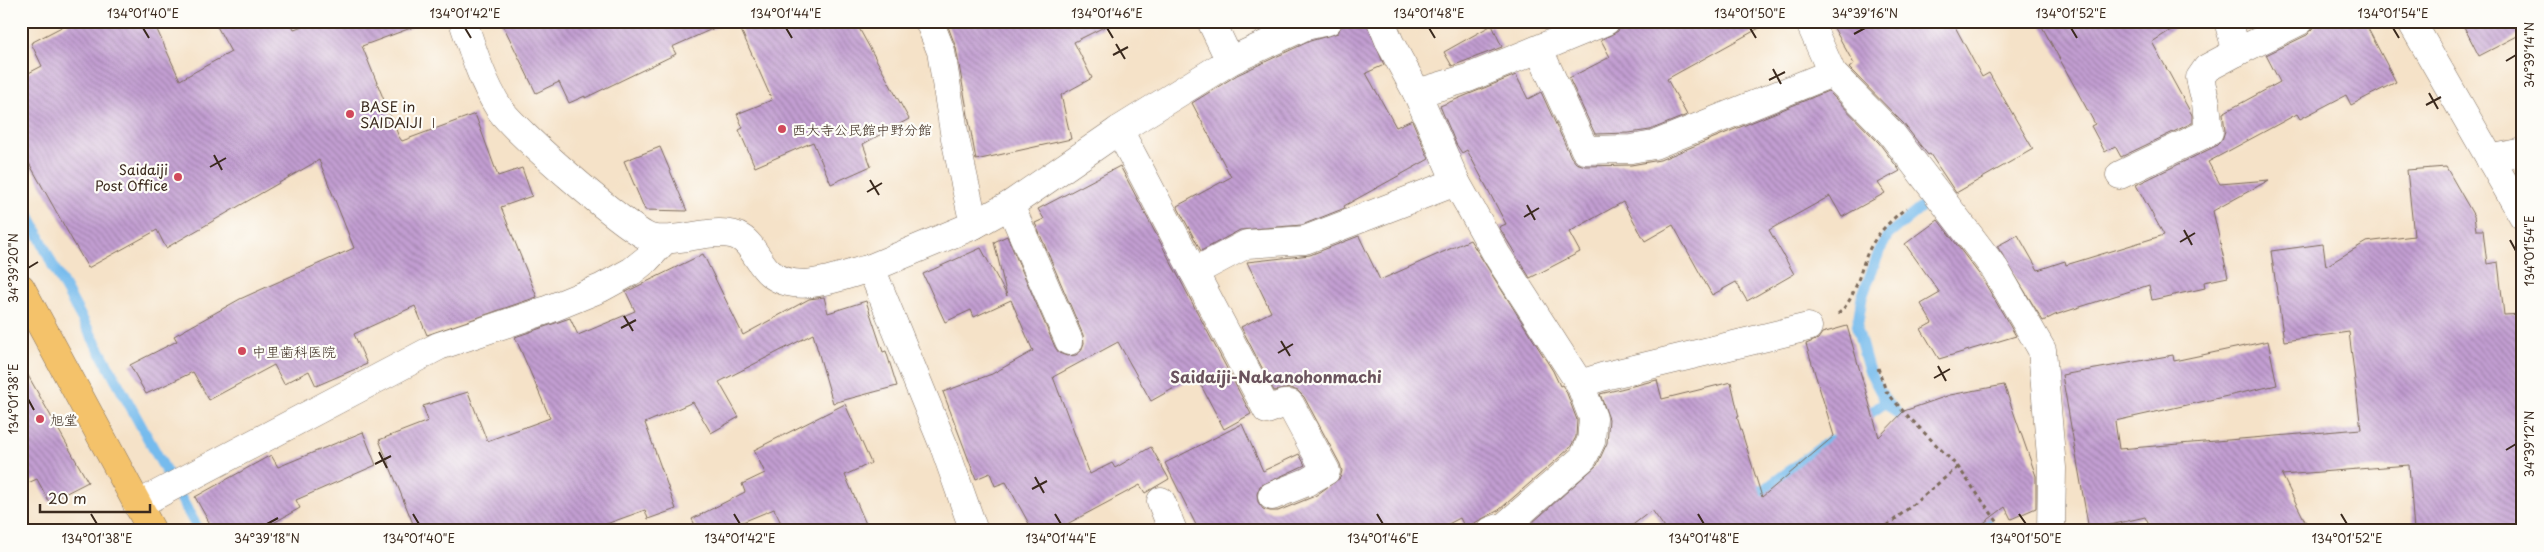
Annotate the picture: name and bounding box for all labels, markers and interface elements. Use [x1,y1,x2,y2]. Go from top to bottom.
text: 134°01'40"E [107,4,179,22]
text: 134°01'42"E [429,4,501,22]
text: 134°01'44"E [750,4,822,22]
text: 134°01'46"E [1071,4,1143,22]
text: 134°01'48"E [1394,4,1464,22]
text: 134°01'50"E [1714,4,1786,22]
text: 34°39'16"N [1832,4,1898,22]
text: 134°01'52"E [2035,4,2107,22]
text: 134°01'54"E [2358,4,2428,22]
text: 34°39'14"N [2520,22,2538,88]
place label: BASE in SAIDAIJI Ⅰ [360,96,441,133]
marker: BASE in SAIDAIJI Ⅰ [344,108,356,120]
place label: 西大寺公民館中野分館 [792,119,932,140]
marker: 西大寺公民館中野分館 [776,123,788,135]
place label: Saidaiji Post Office [95,159,168,196]
marker: Saidaiji Post Office [172,171,184,183]
text: 134°01'54"E [2520,216,2538,286]
text: 34°39'20"N [4,233,22,303]
place label: 中里歯科医院 [252,341,336,362]
marker: 中里歯科医院 [236,345,248,357]
text: 134°01'38"E [4,363,22,435]
district label: Saidaiji-Nakanohonmachi [1170,364,1382,388]
place label: 旭堂 [50,409,78,430]
text: 34°39'12"N [2520,411,2538,477]
marker: 旭堂 [34,413,46,425]
scale bar [40,482,150,514]
text: 20 m [48,486,87,509]
text: 134°01'38"E [61,529,133,547]
text: 34°39'18"N [234,529,300,547]
text: 134°01'40"E [383,529,455,547]
text: 134°01'42"E [704,529,776,547]
text: 134°01'44"E [1025,529,1097,547]
text: 134°01'46"E [1347,529,1419,547]
text: 134°01'48"E [1669,529,1739,547]
text: 134°01'50"E [1990,529,2062,547]
text: 134°01'52"E [2311,529,2383,547]

